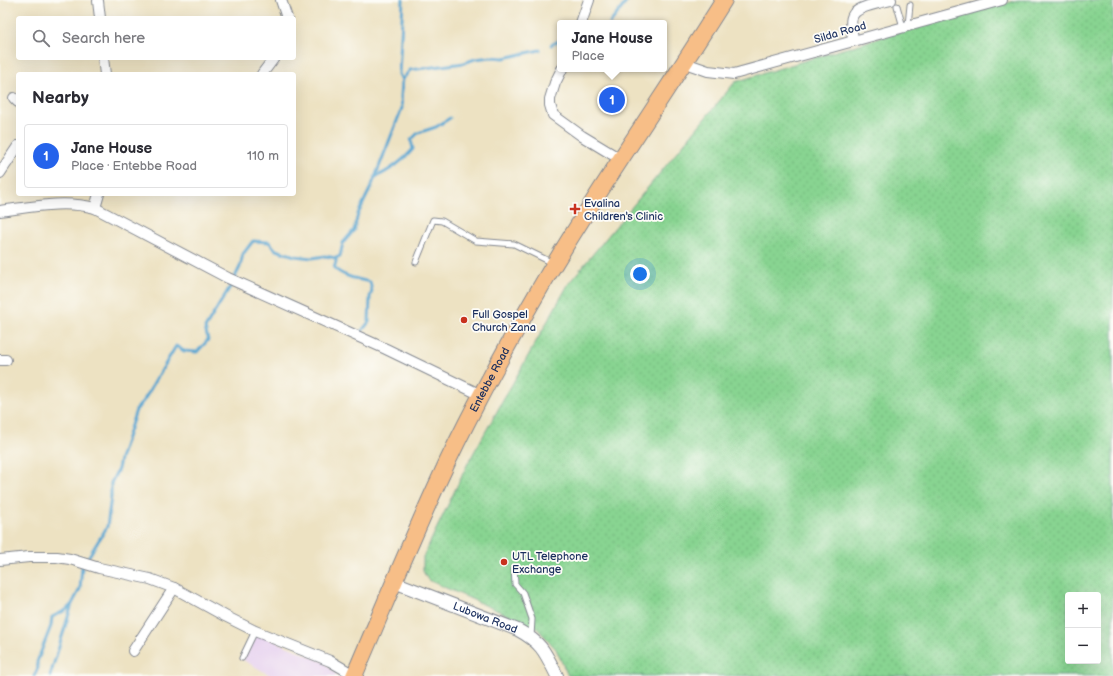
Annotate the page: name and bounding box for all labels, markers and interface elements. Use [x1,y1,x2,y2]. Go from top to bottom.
search box [16,16,296,60]
street label: Silda Road [813,19,868,46]
popup [557,20,667,72]
icon: search [30,27,52,49]
text: Search here [62,29,145,48]
text: Jane House [571,29,653,48]
text: Place [571,48,604,64]
pin: 1 [599,85,625,115]
text: Nearby [32,88,89,108]
text: Jane House [71,139,152,158]
text: 1 [43,148,49,164]
text: 110 m [247,148,279,164]
text: Place · Entebbe Road [71,158,197,174]
place label: Evalina Children's Clinic [584,197,663,223]
marker: Evalina Children's Clinic [569,203,581,215]
your location [630,264,650,284]
place label: Full Gospel Church Zana [472,308,536,334]
marker: Full Gospel Church Zana [459,315,469,325]
street label: Entebbe Road [467,345,512,414]
place label: UTL Telephone Exchange [512,550,588,576]
marker: UTL Telephone Exchange [499,557,509,567]
map controls [1065,592,1101,664]
button: + [1065,592,1101,628]
street label: Lubowa Road [451,600,519,636]
button: − [1065,628,1101,664]

